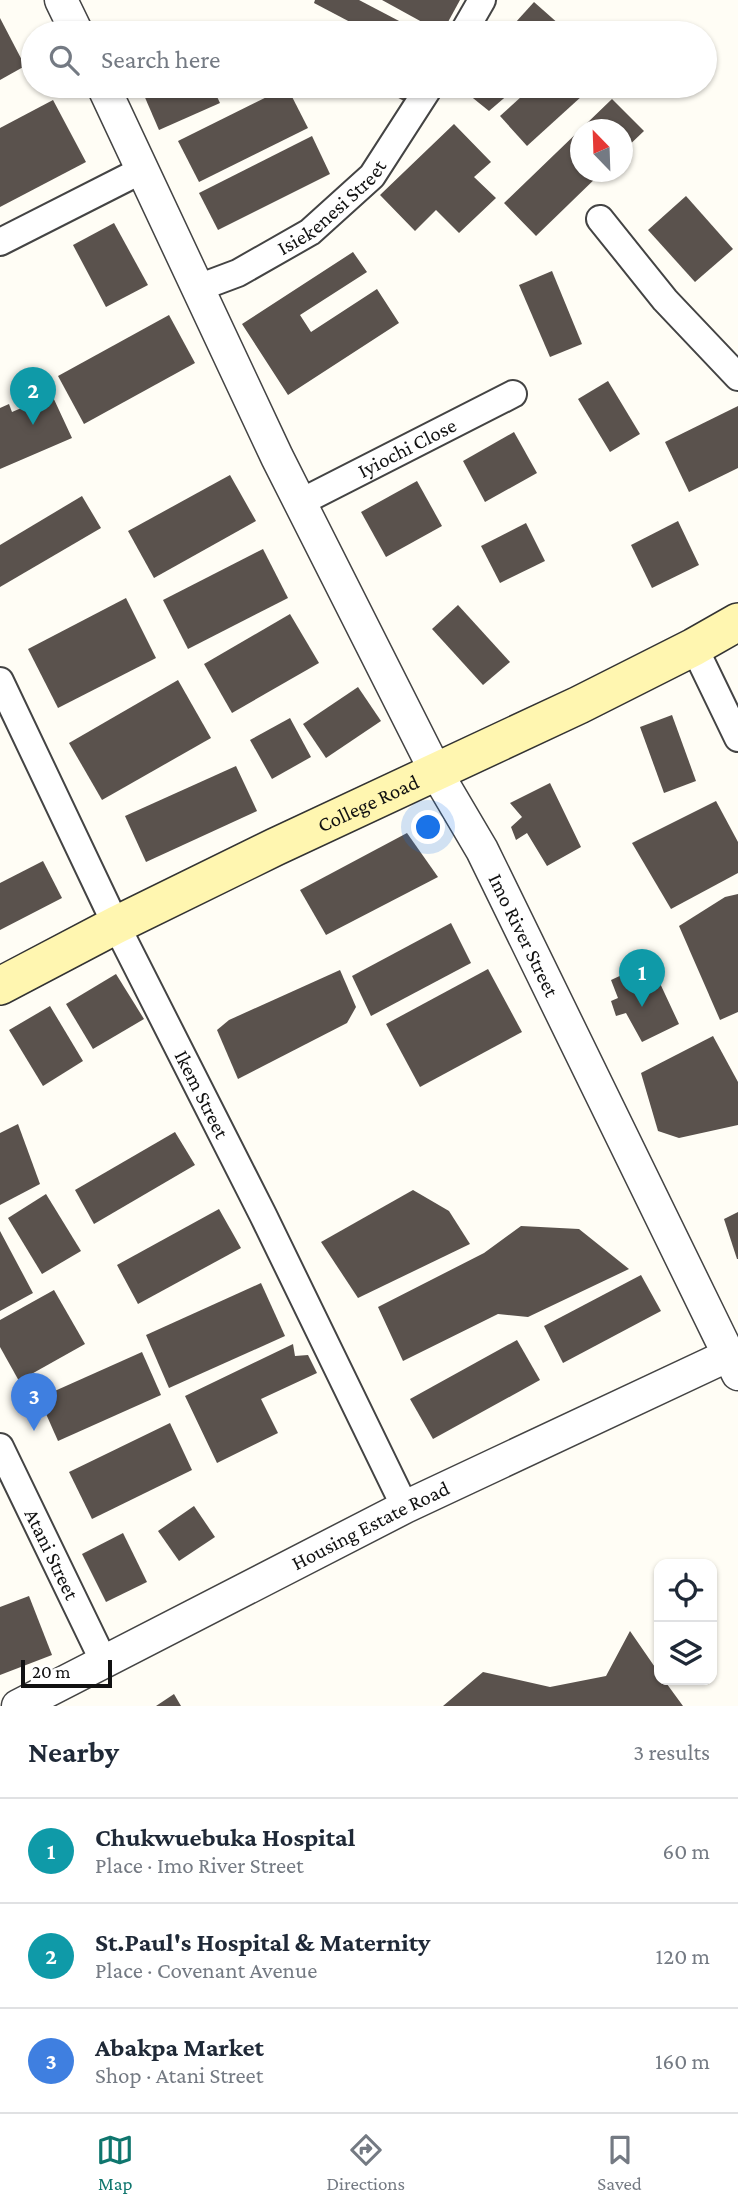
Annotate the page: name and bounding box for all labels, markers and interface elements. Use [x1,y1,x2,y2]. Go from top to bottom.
search box [21,21,717,98]
icon: search [45,41,83,79]
text: Search here [101,45,220,74]
north arrow [570,119,633,182]
street label: Isiekenesi Street [273,154,392,260]
pin: 2 [10,367,56,425]
street label: Iyiochi Close [354,413,460,483]
street label: College Road [314,770,423,837]
your location [411,810,445,844]
street label: Imo River Street [483,870,564,1002]
pin: 1 [619,949,665,1007]
street label: Ikem Street [170,1046,235,1143]
pin: 3 [11,1373,57,1431]
street label: Housing Estate Road [288,1476,453,1575]
street label: Atani Street [20,1505,84,1605]
map controls [654,1559,717,1685]
button: locate [654,1559,717,1622]
button: layers [654,1622,717,1685]
scale bar [21,1657,112,1689]
text: 20 m [32,1661,71,1682]
text: Nearby [28,1735,119,1768]
text: 3 results [633,1739,710,1765]
text: Chukwuebuka Hospital [95,1823,355,1852]
text: 1 [47,1838,55,1864]
text: 60 m [663,1838,710,1864]
text: Place · Imo River Street [95,1852,304,1878]
text: St.Paul's Hospital & Maternity [95,1928,430,1957]
text: 2 [45,1943,57,1969]
text: 120 m [656,1943,710,1969]
text: Place · Covenant Avenue [95,1957,317,1983]
text: Abakpa Market [95,2033,264,2062]
text: 3 [45,2048,57,2074]
text: 160 m [655,2048,710,2074]
text: Shop · Atani Street [95,2062,263,2088]
tab: Map [96,2131,134,2194]
tab: Directions [326,2131,405,2194]
tab: Saved [597,2131,642,2194]

